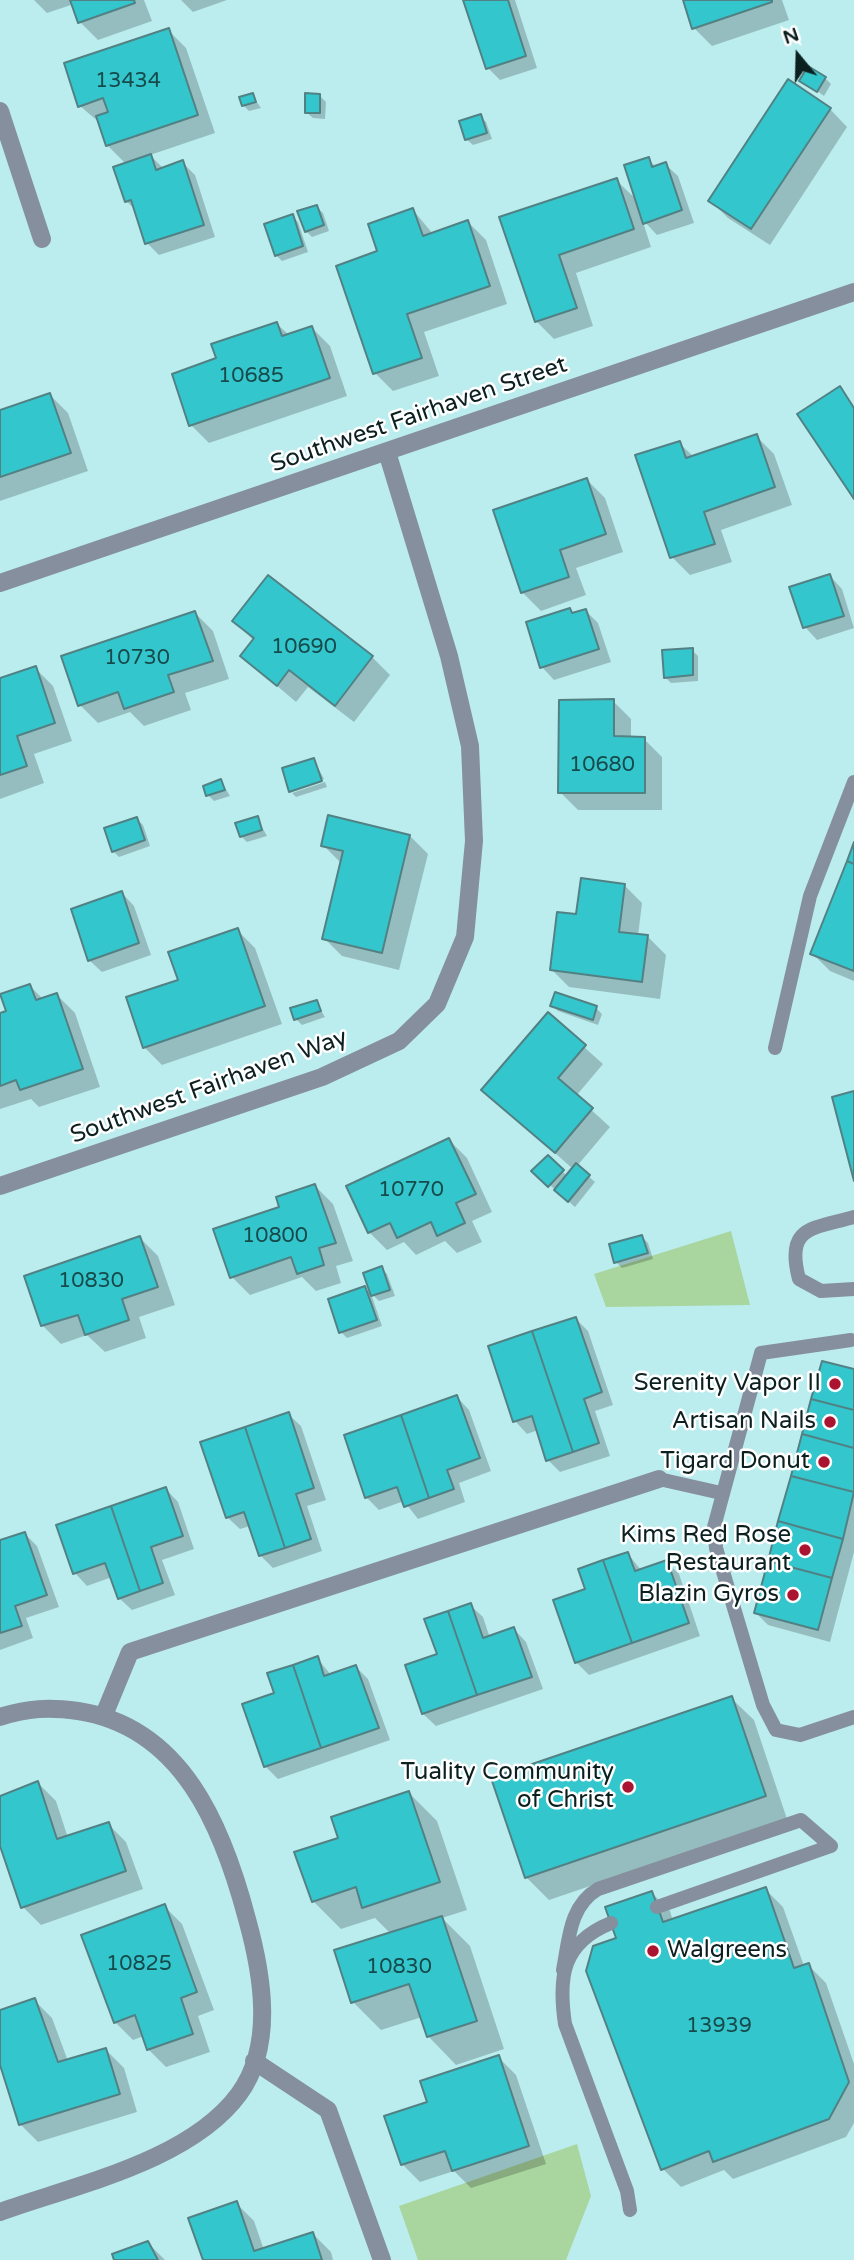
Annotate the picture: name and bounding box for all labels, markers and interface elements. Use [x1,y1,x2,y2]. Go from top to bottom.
north arrow [763,21,833,91]
text: N [780,23,802,49]
house number: 13434 [95,68,161,94]
street label: Southwest Fairhaven Street [267,351,571,479]
house number: 10685 [218,363,284,389]
house number: 10690 [271,634,337,660]
house number: 10730 [104,645,170,671]
house number: 10680 [569,752,635,778]
street label: Southwest Fairhaven Way [67,1023,351,1151]
house number: 10770 [378,1177,444,1203]
house number: 10800 [242,1223,308,1249]
house number: 10830 [58,1268,124,1294]
place label: Serenity Vapor II [634,1370,821,1398]
marker: Serenity Vapor II [827,1376,843,1392]
place label: Artisan Nails [672,1408,816,1436]
marker: Artisan Nails [822,1414,838,1430]
place label: Tigard Donut [660,1448,810,1476]
marker: Tigard Donut [816,1454,832,1470]
place label: Kims Red Rose Restaurant [620,1522,791,1578]
marker: Kims Red Rose Restaurant [797,1542,813,1558]
place label: Blazin Gyros [638,1581,779,1609]
marker: Blazin Gyros [785,1587,801,1603]
place label: Tuality Community of Christ [401,1759,614,1815]
marker: Tuality Community of Christ [620,1779,636,1795]
place label: Walgreens [667,1937,787,1965]
marker: Walgreens [645,1943,661,1959]
house number: 10825 [106,1951,172,1977]
house number: 10830 [366,1954,432,1980]
house number: 13939 [686,2013,752,2039]

